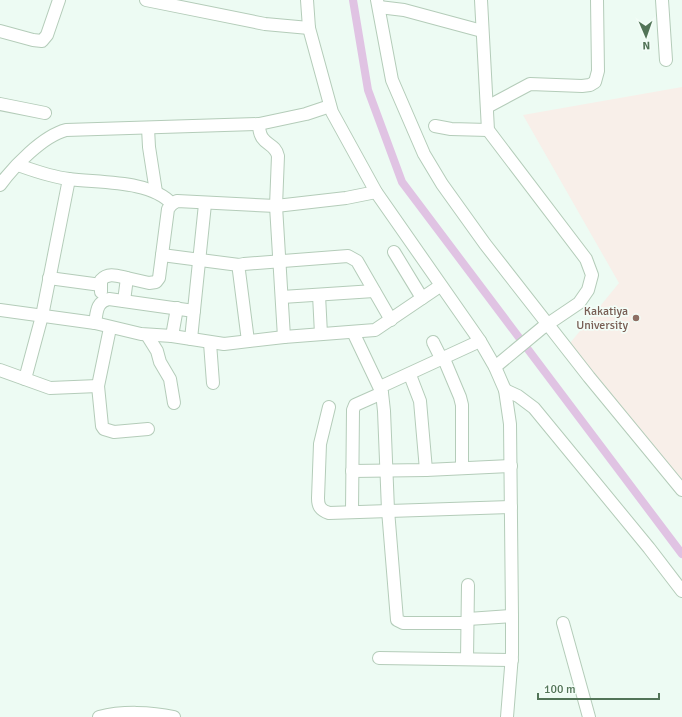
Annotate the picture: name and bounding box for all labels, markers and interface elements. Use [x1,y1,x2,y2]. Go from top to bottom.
north arrow [626,16,666,56]
text: N [642,39,650,52]
place label: Kakatiya University [576,304,628,333]
marker: Kakatiya University [631,313,641,323]
scale bar [538,675,659,701]
text: 100 m [544,682,576,697]

